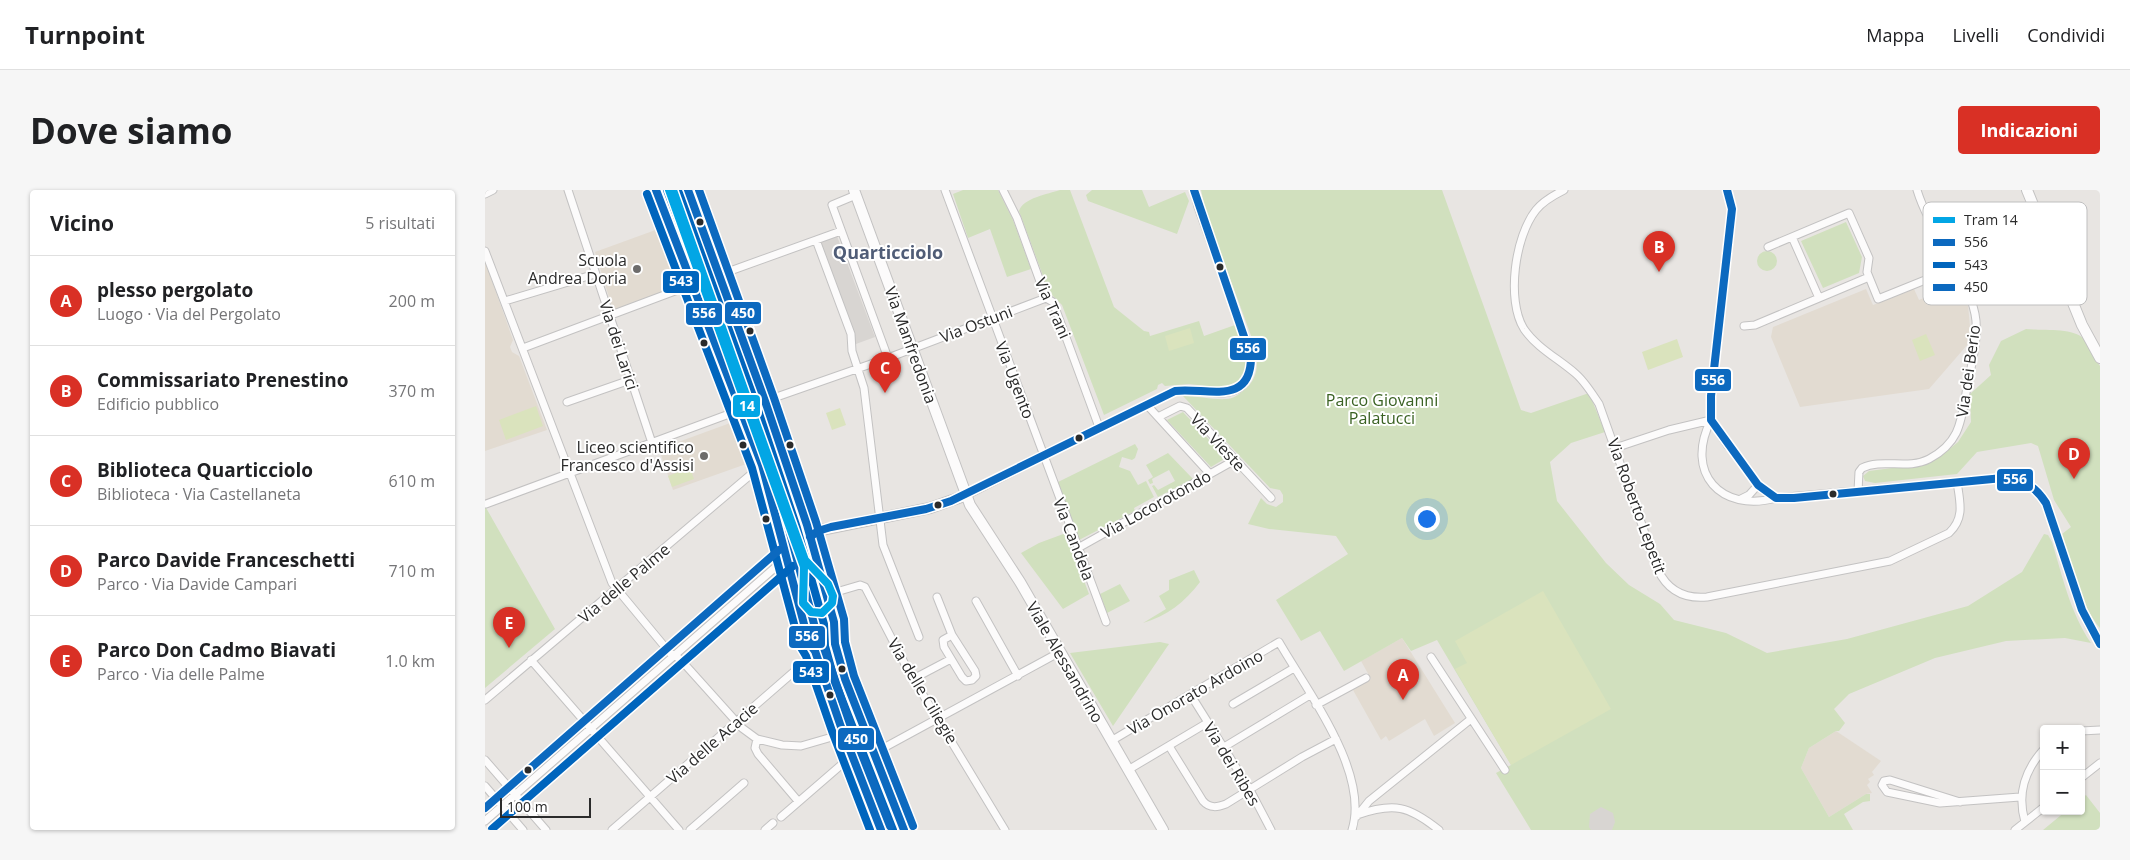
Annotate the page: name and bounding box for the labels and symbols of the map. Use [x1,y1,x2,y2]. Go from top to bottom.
legend [1923,202,2087,305]
text: Tram 14 [1964,210,2018,229]
unlabelled marker [695,217,705,227]
pin: B [1643,231,1675,272]
text: 556 [1964,232,1988,251]
district label: Quarticciolo [833,240,943,264]
place label: Scuola Andrea Doria [528,249,627,289]
text: 543 [1964,255,1988,274]
unlabelled marker [1215,262,1225,272]
marker: Scuola Andrea Doria [631,263,643,275]
line badge: 543 [662,270,700,294]
text: 543 [669,271,693,290]
street label: Via Trani [1030,274,1076,342]
text: 450 [1964,277,1988,296]
street label: Via Manfredonia [880,284,942,406]
street label: Via dei Larici [594,297,644,393]
street label: Via Ostuni [937,300,1015,348]
line badge: 450 [724,301,762,325]
line badge: 556 [685,302,723,326]
text: 556 [692,303,716,322]
text: 450 [731,303,755,322]
street label: Via dei Berio [1951,323,1985,419]
unlabelled marker [745,326,755,336]
line badge: 556 [1229,337,1267,361]
unlabelled marker [699,338,709,348]
street label: Via Ugento [990,338,1040,422]
text: 556 [1236,338,1260,357]
pin: C [869,352,901,393]
line badge: 556 [1694,368,1732,392]
text: 556 [1701,370,1725,389]
park label: Parco Giovanni Palatucci [1326,389,1438,429]
line badge: 14 [732,394,761,418]
text: 14 [739,396,755,415]
street label: Via Vieste [1186,408,1250,476]
unlabelled marker [1074,433,1084,443]
street label: Via Roberto Lepetit [1602,435,1672,577]
place label: Liceo scientifico Francesco d'Assisi [560,436,694,476]
pin: D [2058,438,2090,479]
unlabelled marker [738,440,748,450]
unlabelled marker [785,440,795,450]
marker: Liceo scientifico Francesco d'Assisi [698,450,710,462]
street label: Via Locorotondo [1097,465,1215,543]
line badge: 556 [1996,468,2034,492]
text: 556 [2003,469,2027,488]
unlabelled marker [1828,489,1838,499]
street label: Via Candela [1048,494,1100,584]
unlabelled marker [933,500,943,510]
your location [1414,506,1440,532]
unlabelled marker [761,514,771,524]
street label: Via delle Palme [574,538,674,628]
street label: Viale Alessandrino [1021,597,1109,727]
pin: E [493,607,525,648]
line badge: 556 [788,625,826,649]
text: 556 [795,626,819,645]
street label: Via delle Ciliegie [883,634,963,748]
street label: Via Onorato Ardoino [1123,644,1267,740]
pin: A [1387,659,1419,700]
line badge: 543 [792,660,830,684]
text: 543 [799,662,823,681]
unlabelled marker [837,664,847,674]
unlabelled marker [825,690,835,700]
street label: Via delle Acacie [662,697,762,789]
street label: Via dei Ribes [1198,718,1266,810]
line badge: 450 [837,727,875,751]
text: 450 [844,729,868,748]
unlabelled marker [523,765,533,775]
scale bar [500,795,591,818]

